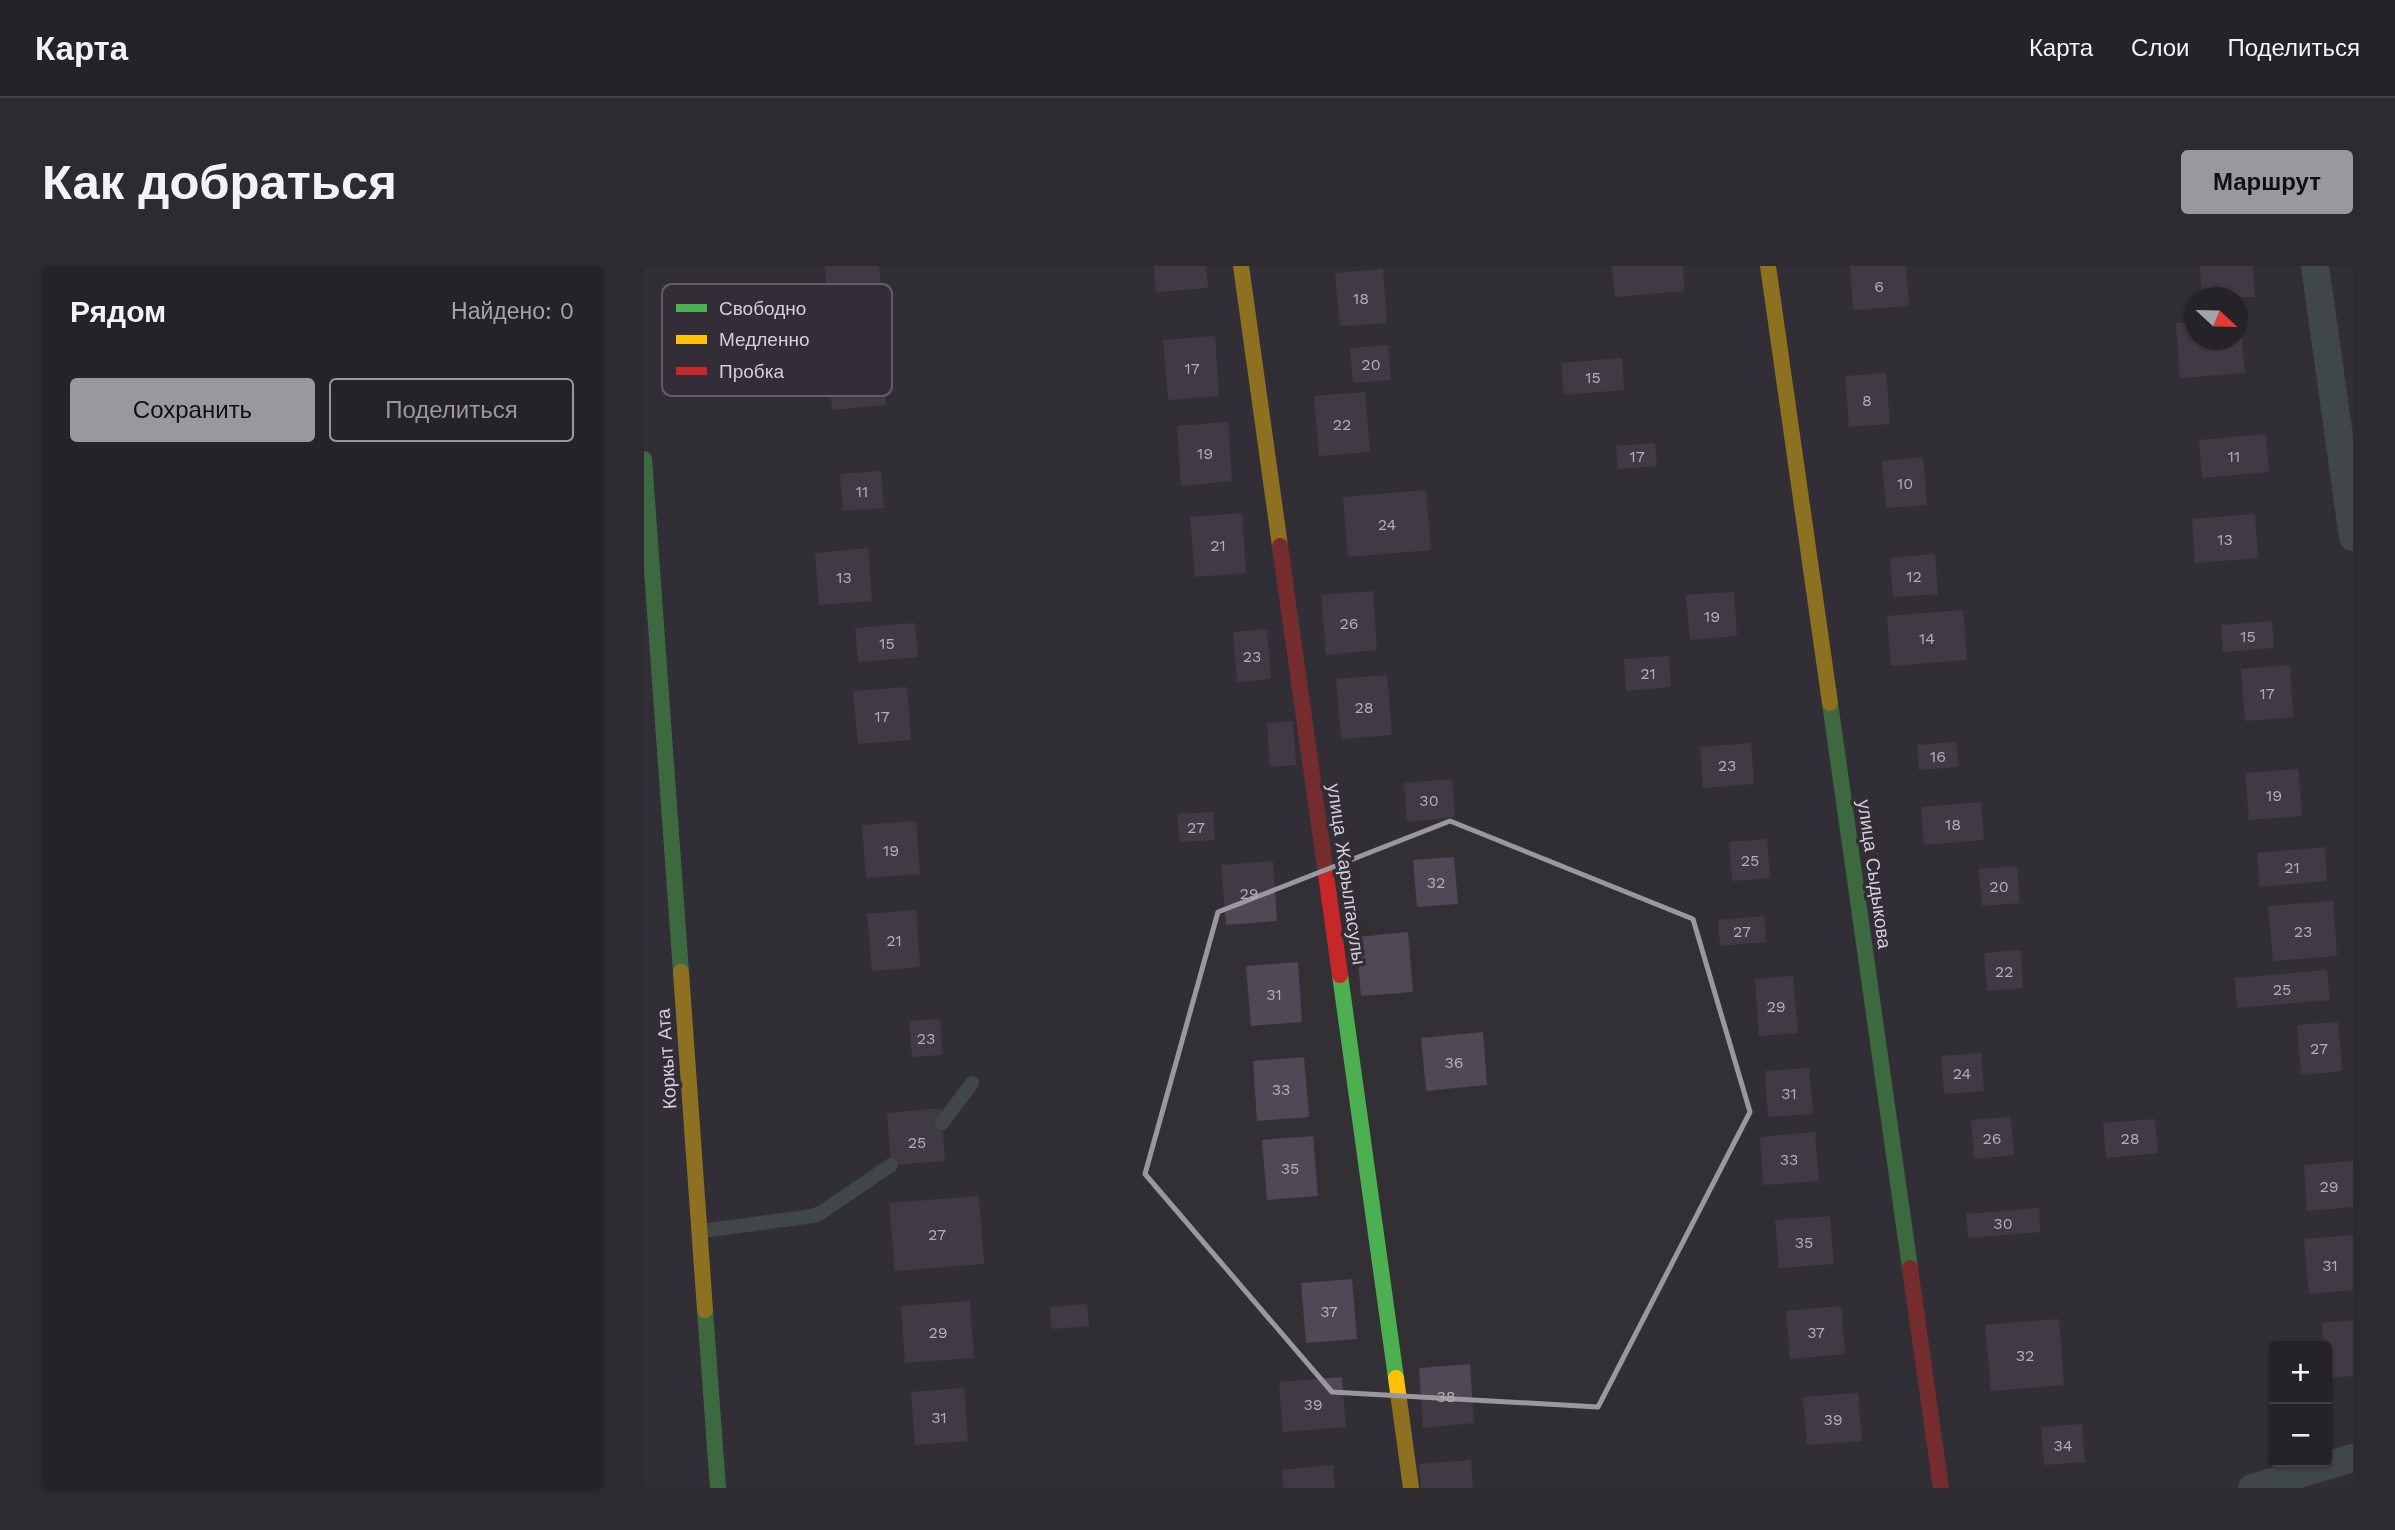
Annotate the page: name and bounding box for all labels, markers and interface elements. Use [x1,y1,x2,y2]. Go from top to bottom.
text: Карта [35,29,128,68]
text: Карта [2029,34,2093,62]
text: Слои [2131,34,2189,62]
text: Поделиться [2227,34,2360,62]
button: Маршрут [2181,150,2353,214]
text: Как добраться [42,153,397,211]
house number: 6 [1874,277,1884,296]
legend [662,284,892,396]
north arrow [2185,287,2248,350]
house number: 18 [1353,289,1369,308]
text: Рядом [70,294,166,329]
text: Свободно [719,297,806,320]
text: Найдено: 0 [451,298,574,325]
text: Медленно [719,328,809,351]
house number: 20 [1361,355,1381,374]
house number: 17 [1184,359,1200,378]
text: Пробка [719,360,784,383]
house number: 15 [1585,368,1601,387]
button: Сохранить [70,378,315,442]
button: Поделиться [329,378,574,442]
house number: 8 [1862,391,1872,410]
house number: 22 [1333,415,1351,434]
house number: 19 [1197,444,1213,463]
house number: 17 [1629,447,1645,466]
house number: 11 [2228,447,2240,466]
house number: 10 [1897,474,1913,493]
house number: 11 [856,482,868,501]
house number: 24 [1378,515,1397,534]
house number: 13 [2217,530,2233,549]
house number: 21 [1210,536,1226,555]
house number: 12 [1906,567,1922,586]
house number: 13 [836,568,852,587]
house number: 19 [1704,607,1720,626]
house number: 26 [1339,614,1359,633]
house number: 15 [2240,627,2256,646]
house number: 14 [1919,629,1935,648]
house number: 15 [879,634,895,653]
house number: 23 [1243,647,1261,666]
house number: 21 [1640,664,1656,683]
house number: 17 [2259,684,2275,703]
house number: 28 [1354,698,1374,717]
house number: 17 [874,707,890,726]
house number: 16 [1930,747,1946,766]
house number: 23 [1718,756,1736,775]
street label: улица Жарылгасулы [1322,782,1371,966]
house number: 19 [2266,786,2282,805]
house number: 30 [1419,791,1439,810]
street label: улица Сыдыкова [1853,798,1896,951]
house number: 18 [1945,815,1961,834]
house number: 27 [1187,818,1205,837]
house number: 19 [883,841,899,860]
house number: 25 [1741,851,1759,870]
house number: 21 [2284,858,2300,877]
house number: 32 [1427,873,1445,892]
house number: 20 [1989,877,2009,896]
house number: 29 [1239,884,1259,903]
house number: 27 [1733,922,1751,941]
house number: 23 [2294,922,2312,941]
house number: 21 [886,931,902,950]
house number: 22 [1995,962,2013,981]
house number: 25 [2273,980,2291,999]
house number: 31 [1266,985,1282,1004]
house number: 29 [1766,997,1786,1016]
street label: Коркыт Ата [651,1008,681,1110]
house number: 23 [917,1029,935,1048]
house number: 27 [2310,1039,2328,1058]
house number: 36 [1444,1053,1464,1072]
house number: 24 [1953,1064,1972,1083]
house number: 33 [1272,1080,1290,1099]
house number: 31 [1781,1084,1797,1103]
house number: 26 [1982,1129,2002,1148]
house number: 28 [2120,1129,2140,1148]
house number: 25 [908,1133,926,1152]
house number: 33 [1780,1150,1798,1169]
house number: 35 [1281,1159,1299,1178]
house number: 29 [2319,1177,2339,1196]
house number: 30 [1993,1214,2013,1233]
house number: 27 [928,1225,946,1244]
house number: 35 [1795,1233,1813,1252]
house number: 31 [2322,1256,2338,1275]
house number: 37 [1320,1302,1338,1321]
house number: 29 [928,1323,948,1342]
house number: 37 [1807,1323,1825,1342]
map controls [2269,1341,2332,1467]
button: + [2269,1341,2332,1404]
house number: 32 [2016,1346,2034,1365]
house number: 38 [1436,1387,1456,1406]
house number: 39 [1303,1395,1323,1414]
button: − [2269,1404,2332,1467]
house number: 31 [931,1408,947,1427]
house number: 39 [1823,1410,1843,1429]
house number: 34 [2053,1436,2073,1455]

